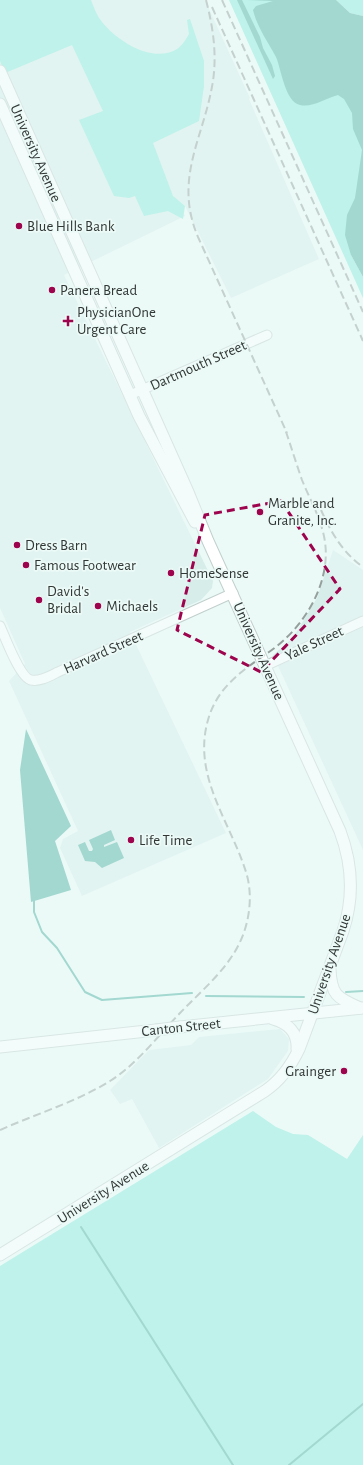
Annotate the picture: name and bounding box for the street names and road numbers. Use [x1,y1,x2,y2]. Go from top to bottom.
street label: University Avenue [7,102,64,204]
street label: Dartmouth Street [148,337,249,393]
street label: University Avenue [230,600,287,702]
street label: Yale Street [283,623,346,663]
street label: Harvard Street [61,628,145,677]
street label: University Avenue [305,912,354,1016]
street label: Canton Street [141,1016,222,1039]
street label: University Avenue [55,1158,152,1227]

